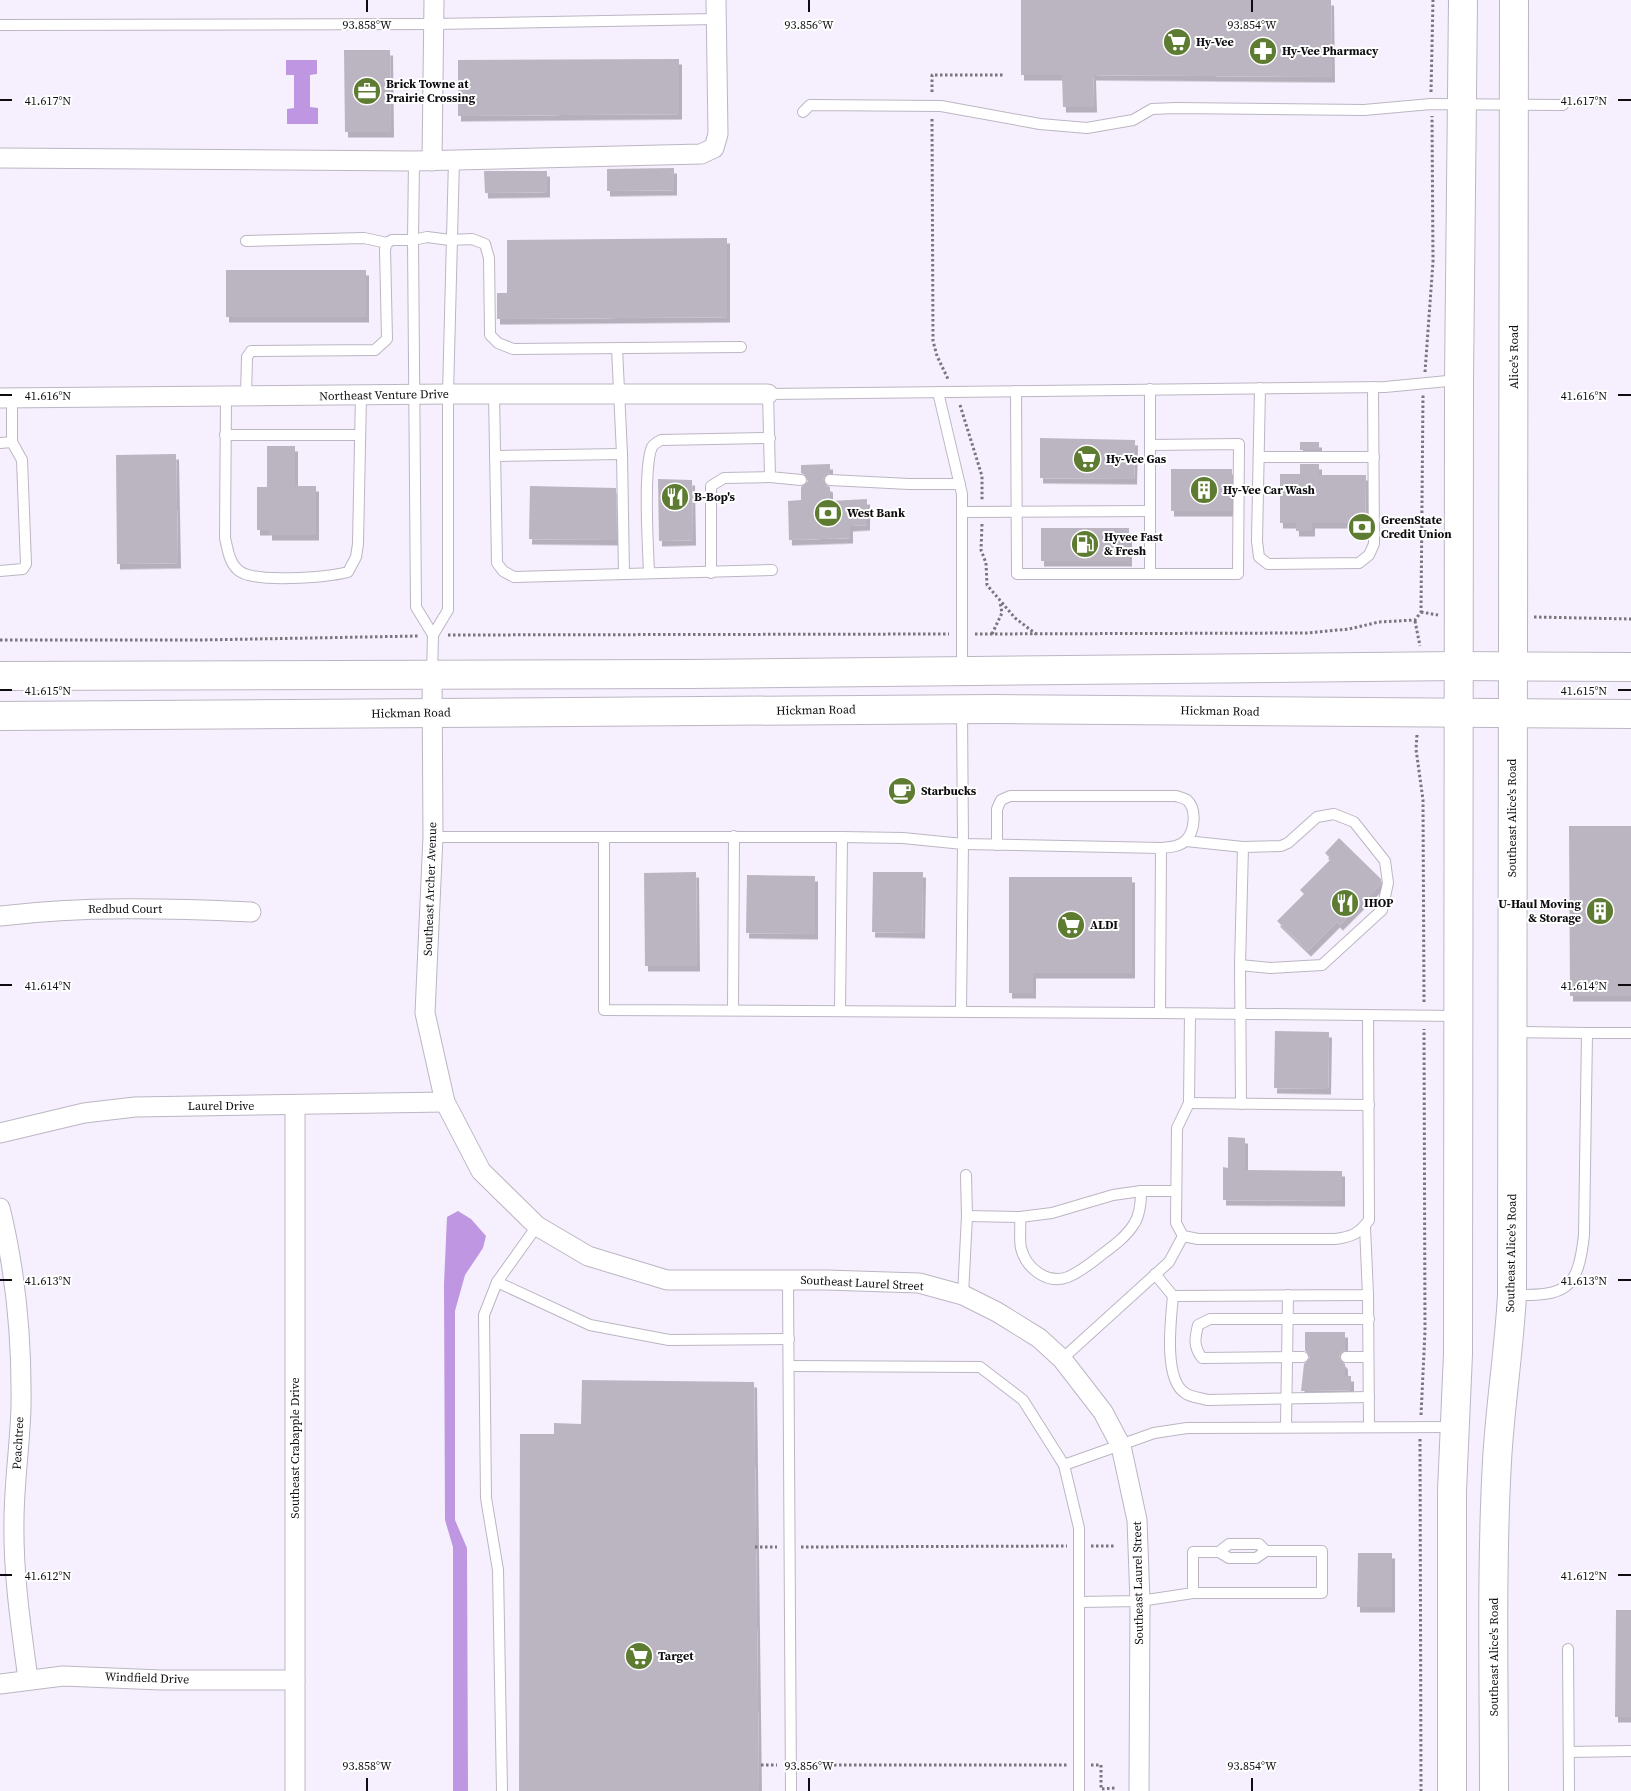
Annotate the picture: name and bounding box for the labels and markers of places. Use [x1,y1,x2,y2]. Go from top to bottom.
supermarket icon: Hy-Vee [1162,27,1192,57]
place label: Hy-Vee [1196,34,1234,50]
pharmacy icon: Hy-Vee Pharmacy [1248,36,1278,66]
place label: Hy-Vee Pharmacy [1282,43,1379,59]
office icon: Brick Towne at Prairie Crossing [352,76,382,106]
place label: Brick Towne at Prairie Crossing [386,76,476,106]
supermarket icon: Hy-Vee Gas [1072,444,1102,474]
place label: Hy-Vee Gas [1106,451,1167,467]
building icon: Hy-Vee Car Wash [1189,475,1219,505]
restaurant icon: B-Bop's [660,482,690,512]
place label: Hy-Vee Car Wash [1223,482,1315,498]
place label: B-Bop's [694,489,736,505]
bank icon: West Bank [813,498,843,528]
place label: West Bank [847,505,906,521]
bank icon: GreenState Credit Union [1347,512,1377,542]
place label: GreenState Credit Union [1381,512,1452,542]
fuel station icon: Hyvee Fast & Fresh [1070,529,1100,559]
place label: Hyvee Fast & Fresh [1104,529,1163,559]
cafe icon: Starbucks [887,776,917,806]
place label: Starbucks [921,783,977,799]
restaurant icon: IHOP [1330,888,1360,918]
place label: IHOP [1364,895,1394,911]
place label: U-Haul Moving & Storage [1498,896,1581,926]
building icon: U-Haul Moving & Storage [1585,896,1615,926]
supermarket icon: ALDI [1056,910,1086,940]
place label: ALDI [1090,917,1118,933]
supermarket icon: Target [624,1641,654,1671]
place label: Target [658,1648,694,1664]

